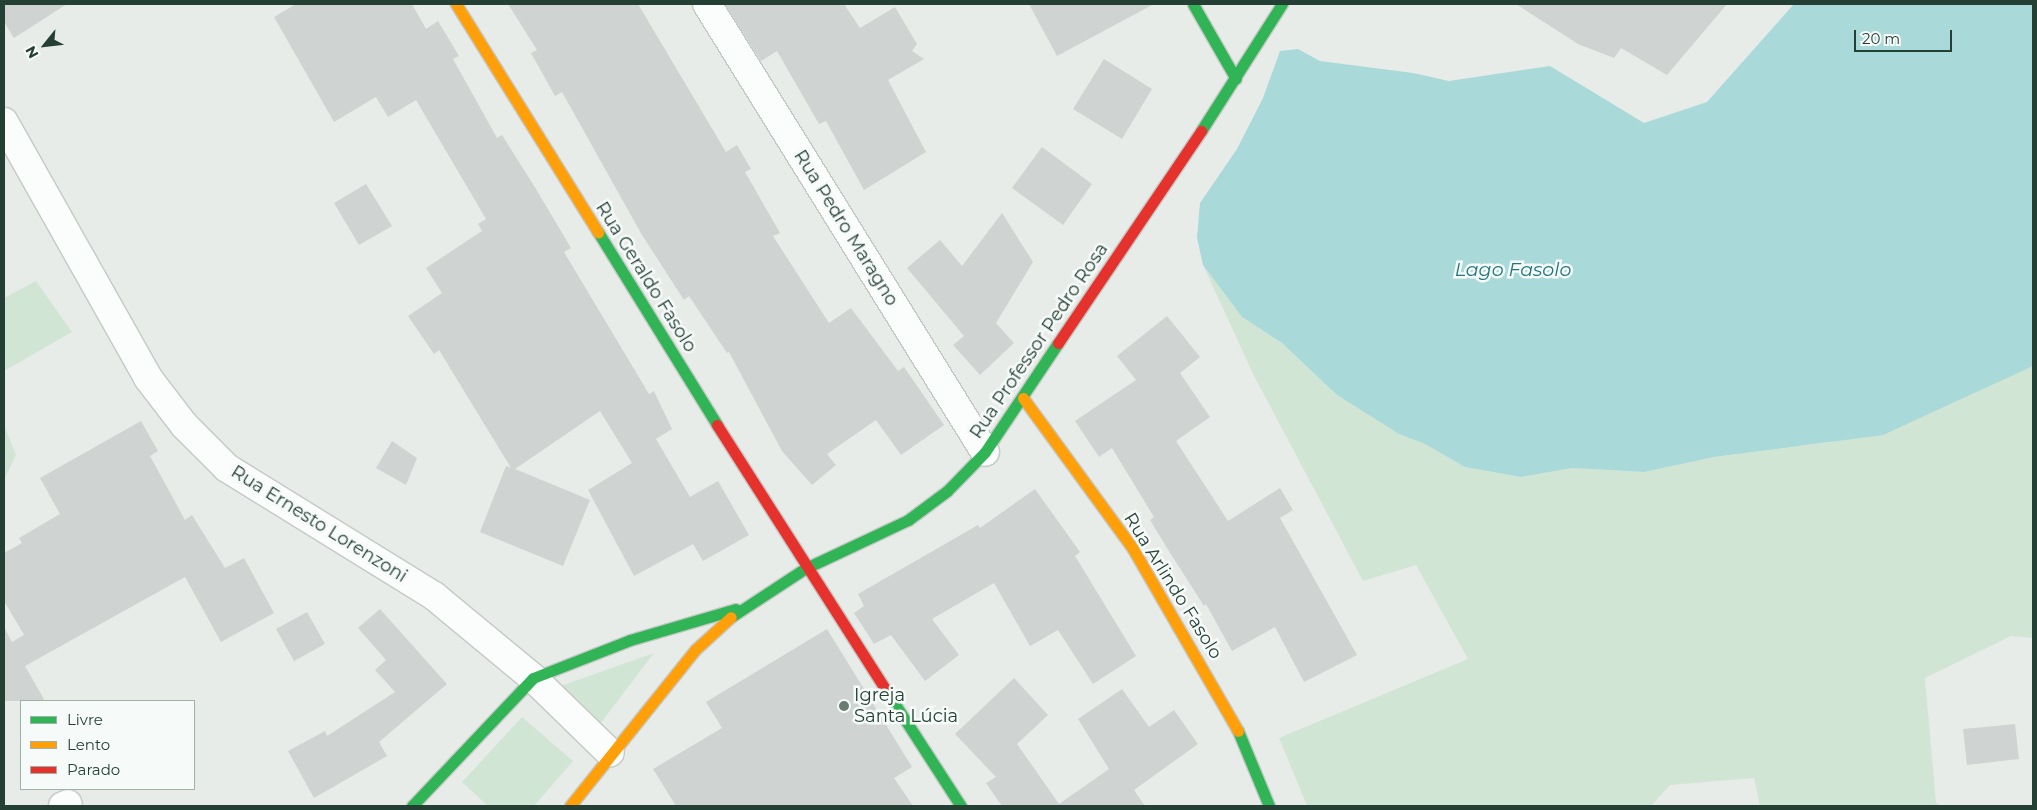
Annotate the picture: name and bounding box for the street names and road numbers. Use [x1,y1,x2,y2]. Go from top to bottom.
street label: Rua Pedro Maragno [789,146,903,310]
street label: Rua Geraldo Fasolo [591,198,701,356]
street label: Rua Professor Pedro Rosa [965,239,1113,443]
street label: Rua Ernesto Lorenzoni [227,461,411,587]
street label: Rua Arlindo Fasolo [1119,509,1227,663]

